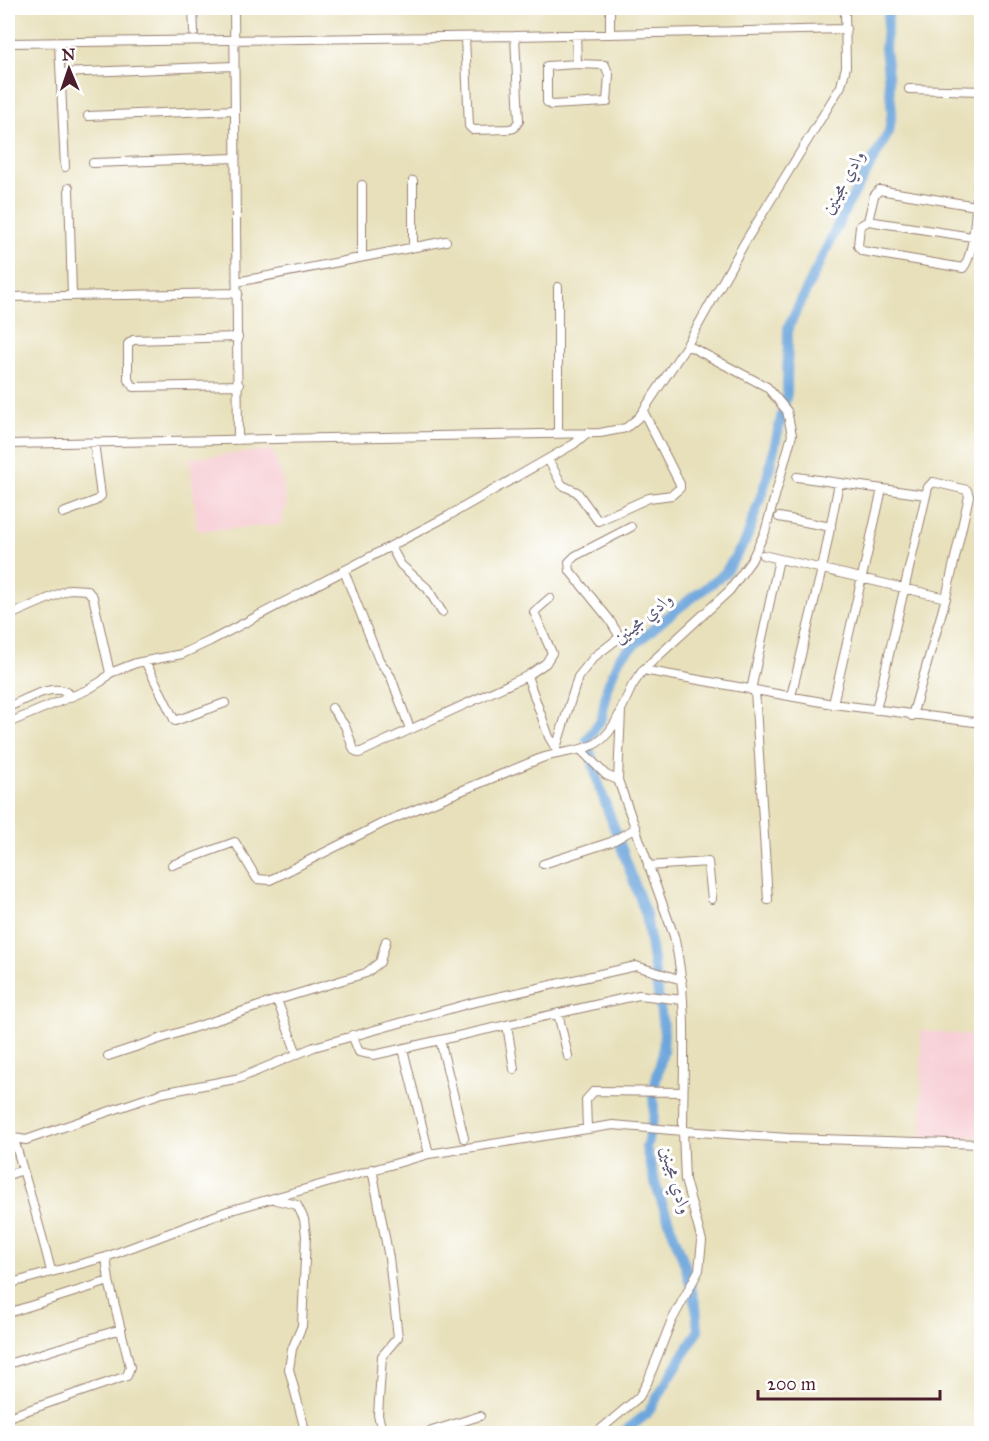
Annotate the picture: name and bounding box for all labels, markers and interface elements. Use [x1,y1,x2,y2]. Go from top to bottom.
north arrow [39,39,99,99]
text: N [61,45,76,64]
water label: وادي مجينين [816,146,873,220]
water label: وادي مجينين [609,587,680,652]
water label: وادي مجينين [651,1143,697,1218]
scale bar [758,1363,940,1401]
text: 200 m [767,1373,816,1395]

